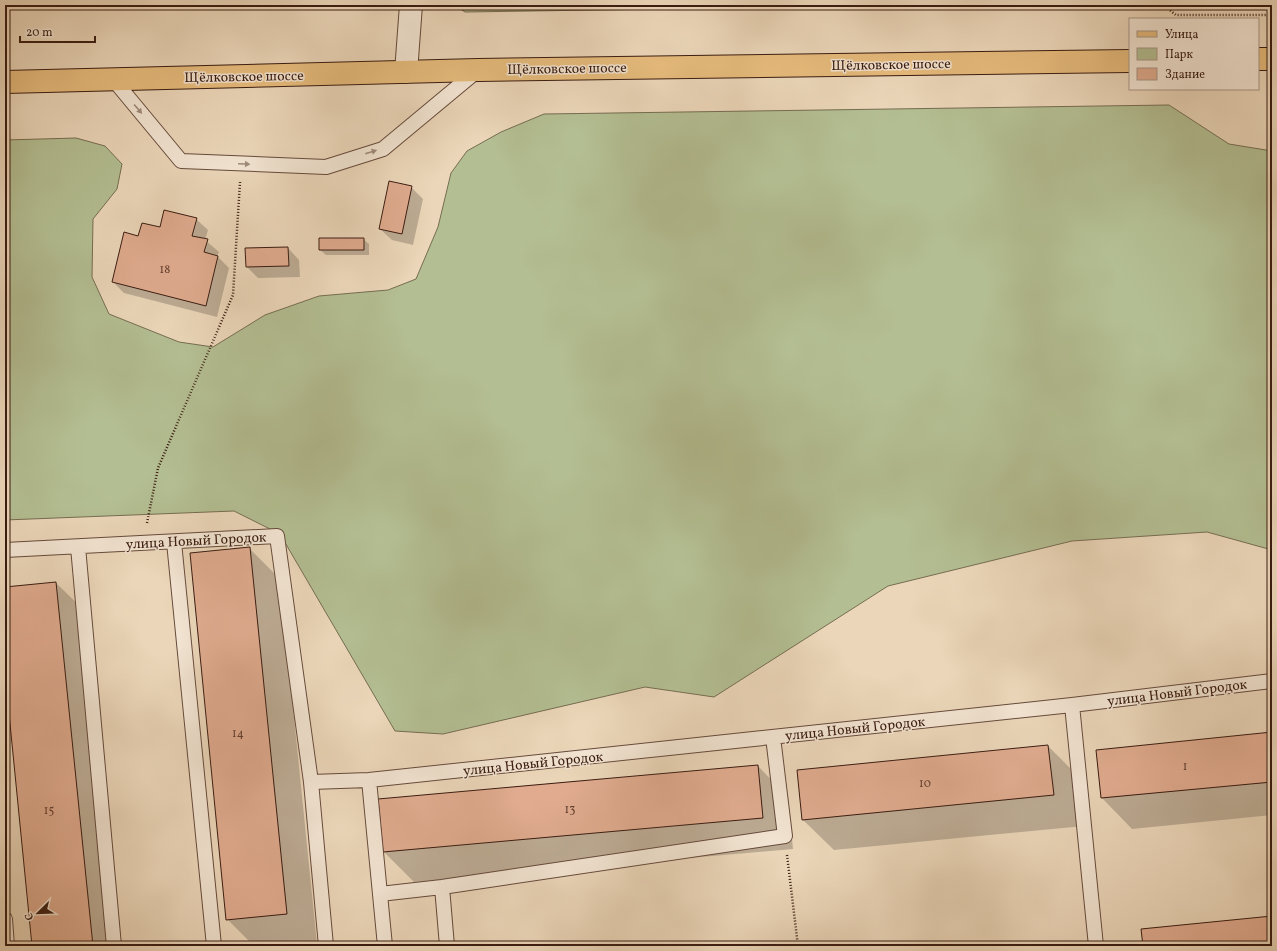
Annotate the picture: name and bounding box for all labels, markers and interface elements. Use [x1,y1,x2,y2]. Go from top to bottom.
scale bar [20,18,95,44]
legend [1129,18,1259,90]
text: 20 m [26,25,53,41]
text: Улица [1165,27,1198,43]
text: Парк [1165,47,1193,63]
street label: Щёлковское шоссе [831,55,951,76]
street label: Щёлковское шоссе [507,59,627,80]
street label: Щёлковское шоссе [184,67,304,88]
text: Здание [1165,67,1205,83]
one-way arrow [133,104,142,114]
one-way arrow [366,149,378,155]
one-way arrow [238,160,250,167]
house number: 18 [160,262,170,278]
street label: улица Новый Городок [125,528,267,555]
street label: улица Новый Городок [1106,675,1249,711]
street label: улица Новый Городок [784,713,927,746]
house number: 14 [232,726,244,742]
street label: улица Новый Городок [462,748,605,781]
house number: 1 [1183,759,1187,775]
house number: 10 [919,776,931,792]
house number: 13 [565,802,575,818]
house number: 15 [44,803,54,819]
north arrow [18,893,58,933]
text: С [22,910,38,923]

